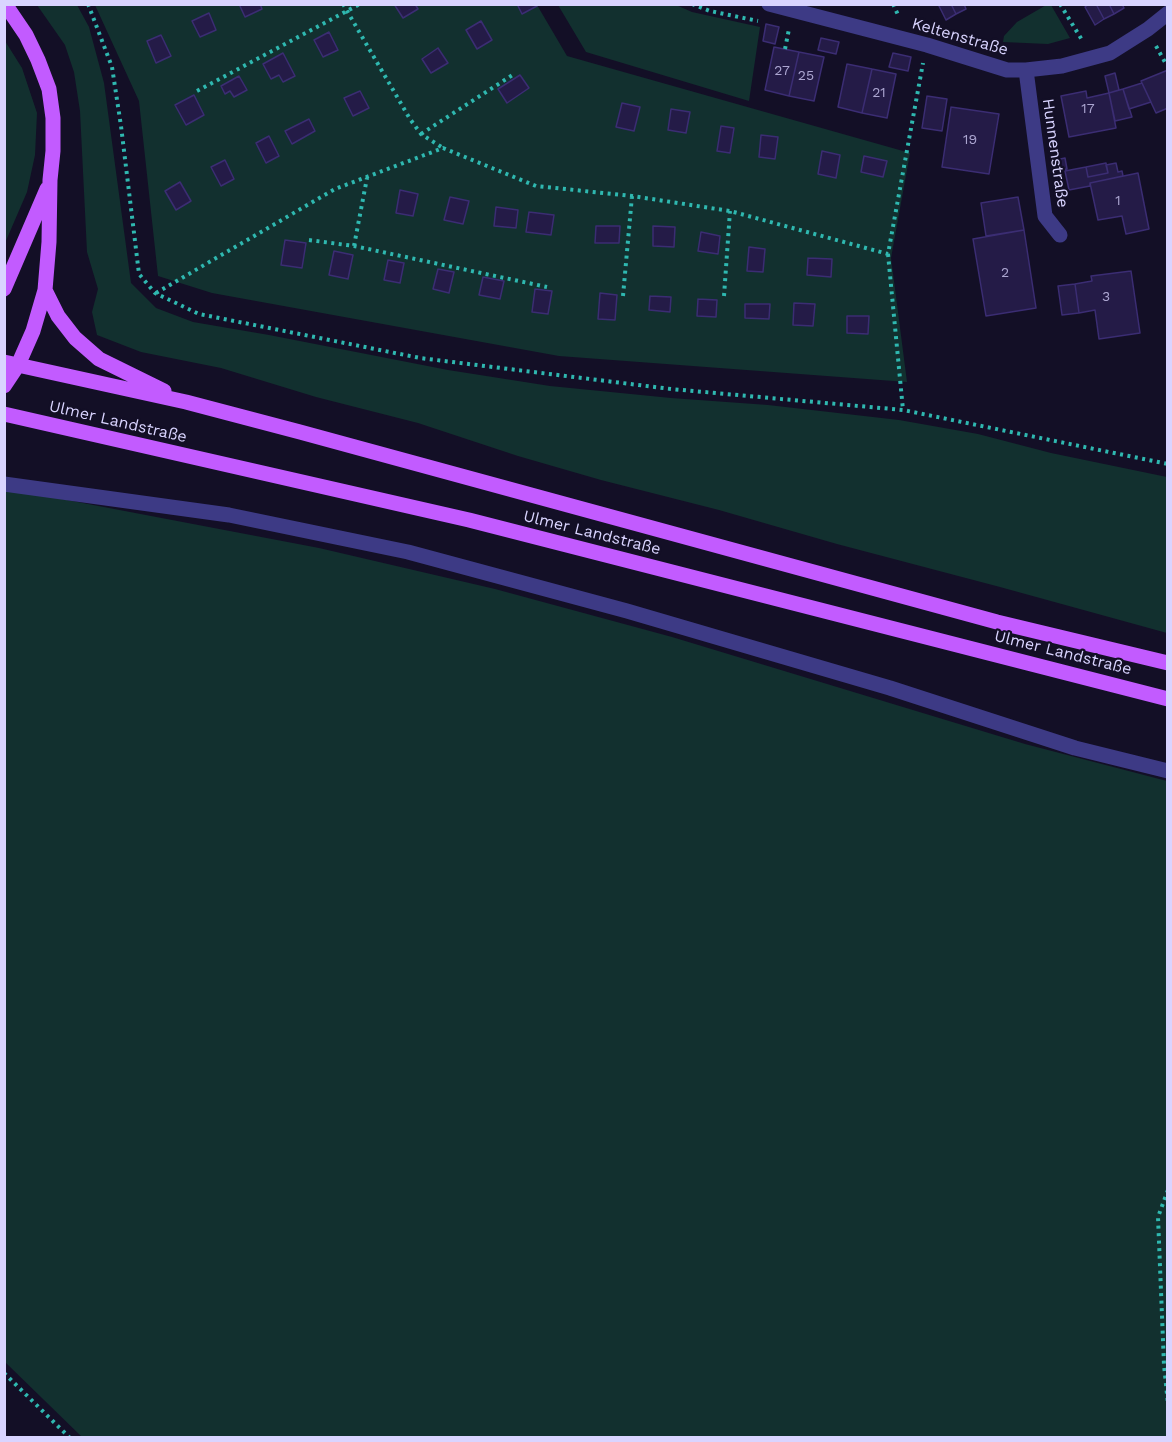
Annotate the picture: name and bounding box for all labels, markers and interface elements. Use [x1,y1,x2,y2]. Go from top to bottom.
street label: Keltenstraße [910,14,1010,60]
house number: 27 [774,63,790,79]
house number: 25 [798,68,814,84]
house number: 21 [872,85,886,101]
street label: Hunnenstraße [1038,97,1072,209]
house number: 17 [1081,101,1095,117]
house number: 19 [963,132,977,148]
house number: 1 [1115,193,1121,209]
house number: 2 [1001,265,1009,281]
house number: 3 [1102,289,1110,305]
street label: Ulmer Landstraße [47,397,189,447]
street label: Ulmer Landstraße [521,507,663,559]
street label: Ulmer Landstraße [992,627,1134,679]

